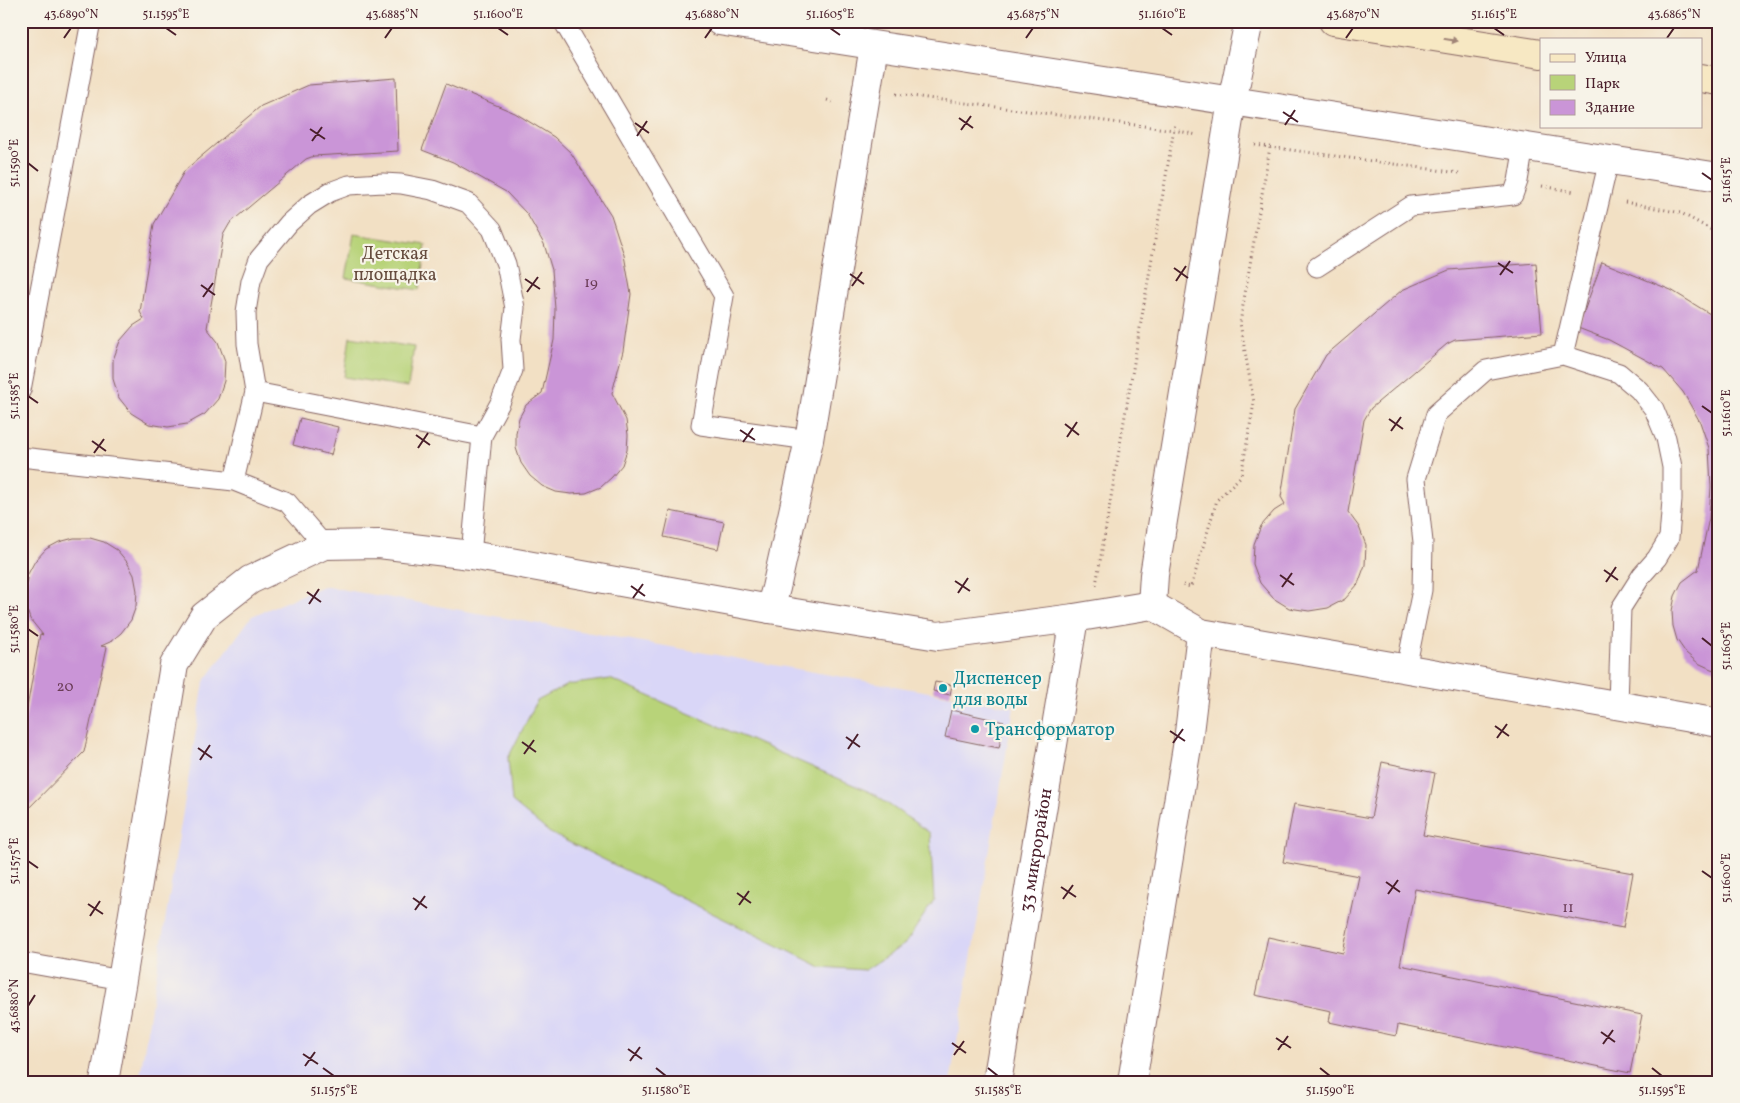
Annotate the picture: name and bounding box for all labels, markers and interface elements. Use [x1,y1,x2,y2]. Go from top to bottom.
text: 43.6890°N [44,7,98,23]
text: 51.1595°E [142,7,190,23]
text: 43.6885°N [366,7,419,23]
text: 51.1600°E [473,7,523,23]
text: 43.6880°N [685,7,739,23]
text: 51.1605°E [806,7,854,23]
text: 43.6875°N [1007,7,1060,23]
text: 51.1610°E [1138,7,1186,23]
text: 43.6870°N [1326,7,1380,23]
text: 51.1615°E [1471,7,1517,23]
text: 43.6865°N [1647,7,1701,23]
one-way arrow [1443,36,1459,44]
legend [1540,38,1702,128]
text: Улица [1585,48,1627,69]
text: Парк [1585,74,1620,95]
text: Здание [1585,98,1635,119]
text: 51.1590°E [7,139,23,187]
text: 51.1615°E [1719,157,1735,203]
park label: Детская площадка [353,242,437,288]
house number: 19 [584,273,598,294]
text: 51.1585°E [7,372,23,420]
text: 51.1610°E [1719,389,1735,437]
text: 51.1580°E [7,605,23,653]
text: 51.1605°E [1719,622,1735,670]
place label: Диспенсер для воды [953,667,1042,713]
house number: 20 [57,677,73,698]
marker: Диспенсер для воды [937,682,949,694]
place label: Трансформатор [985,718,1115,743]
marker: Трансформатор [969,723,981,735]
street label: 33 микрорайон [1014,786,1060,914]
text: 51.1575°E [7,838,23,884]
text: 51.1600°E [1719,853,1735,903]
house number: 11 [1562,898,1574,919]
text: 43.6880°N [7,979,23,1033]
text: 51.1575°E [311,1083,357,1099]
text: 51.1580°E [642,1083,690,1099]
text: 51.1585°E [974,1083,1022,1099]
text: 51.1590°E [1306,1083,1354,1099]
text: 51.1595°E [1638,1083,1686,1099]

